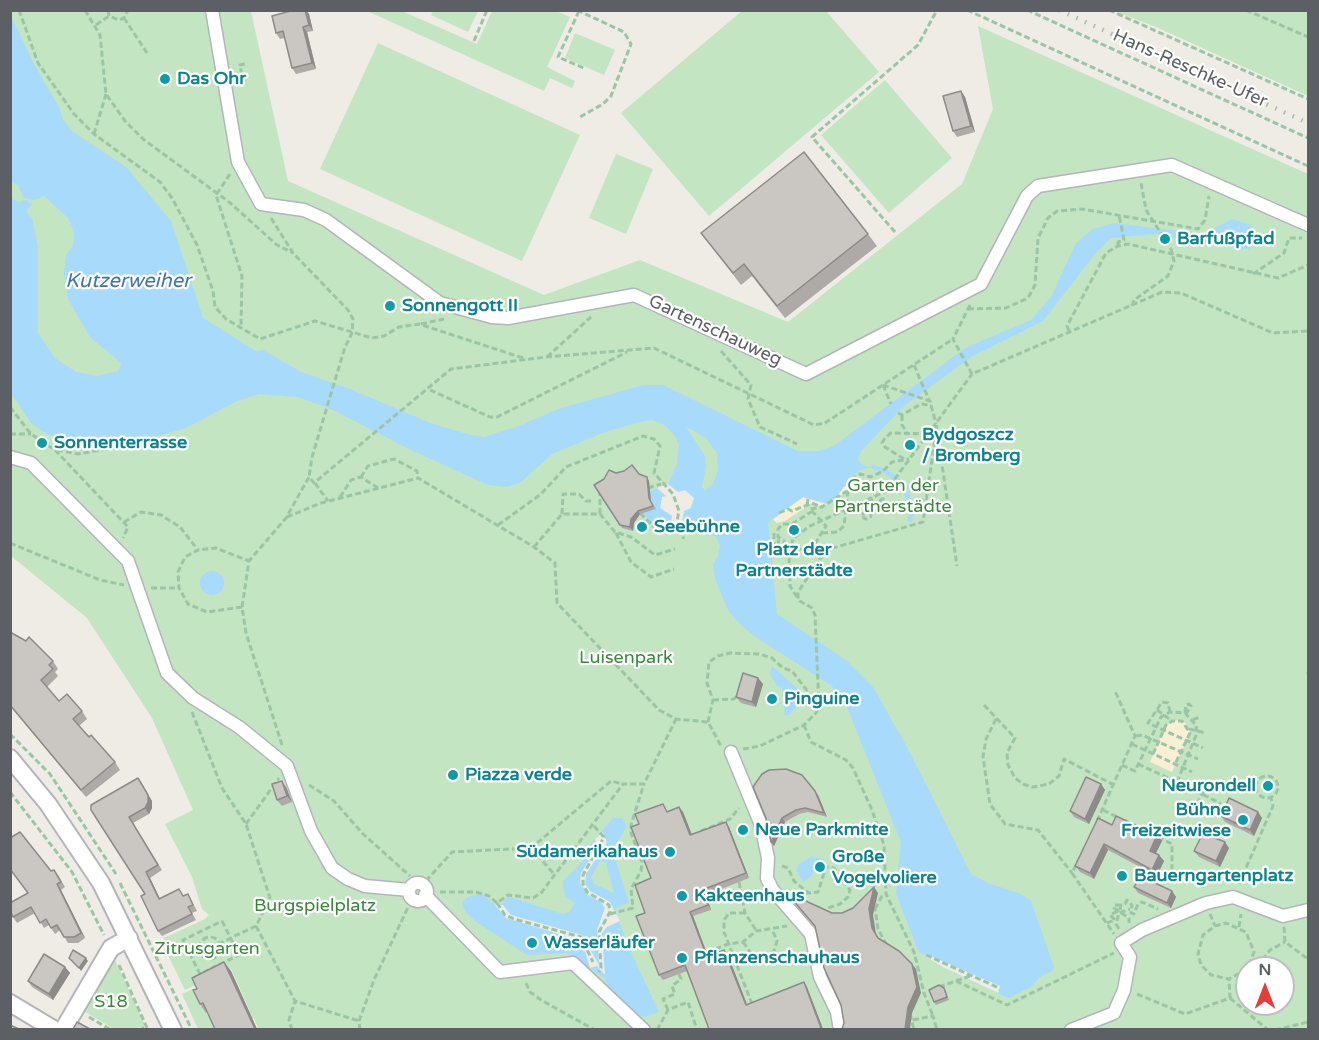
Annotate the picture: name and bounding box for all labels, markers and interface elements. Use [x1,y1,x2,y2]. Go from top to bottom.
street label: Hans-Reschke-Ufer [1109,25,1271,113]
place label: Das Ohr [177,68,246,90]
marker: Das Ohr [158,72,172,86]
place label: Barfußpfad [1177,228,1275,250]
marker: Barfußpfad [1158,232,1172,246]
water label: Kutzerweiher [65,270,191,294]
street label: Gartenschauweg [645,291,785,371]
place label: Sonnengott II [402,295,518,317]
marker: Sonnengott II [383,299,397,313]
place label: Bydgoszcz / Bromberg [922,424,1021,466]
place label: Sonnenterrasse [54,432,187,454]
marker: Sonnenterrasse [35,436,49,450]
marker: Bydgoszcz / Bromberg [903,438,917,452]
park label: Garten der Partnerstädte [834,475,952,518]
place label: Seebühne [654,516,740,538]
marker: Seebühne [635,520,649,534]
marker: Platz der Partnerstädte [787,523,801,537]
place label: Platz der Partnerstädte [735,539,853,582]
park label: Luisenpark [579,647,673,669]
place label: Pinguine [784,688,859,710]
marker: Pinguine [765,692,779,706]
place label: Piazza verde [465,764,572,786]
marker: Piazza verde [446,768,460,782]
place label: Neurondell [1162,775,1256,797]
marker: Neurondell [1261,779,1275,793]
place label: Bühne Freizeitwiese [1121,799,1231,842]
marker: Bühne Freizeitwiese [1236,813,1250,827]
place label: Neue Parkmitte [755,819,888,841]
marker: Neue Parkmitte [736,823,750,837]
place label: Südamerikahaus [516,841,658,863]
marker: Südamerikahaus [663,845,677,859]
place label: Große Vogelvoliere [832,846,937,888]
marker: Große Vogelvoliere [813,860,827,874]
place label: Bauerngartenplatz [1134,865,1293,887]
marker: Bauerngartenplatz [1115,869,1129,883]
place label: Kakteenhaus [694,885,805,907]
marker: Kakteenhaus [675,889,689,903]
park label: Burgspielplatz [254,895,376,917]
place label: Wasserläufer [544,932,655,954]
marker: Wasserläufer [525,936,539,950]
park label: Zitrusgarten [154,938,260,960]
place label: Pflanzenschauhaus [694,947,860,969]
marker: Pflanzenschauhaus [675,951,689,965]
north arrow [1235,956,1295,1016]
text: N [1259,960,1271,980]
park label: S18 [94,991,128,1013]

